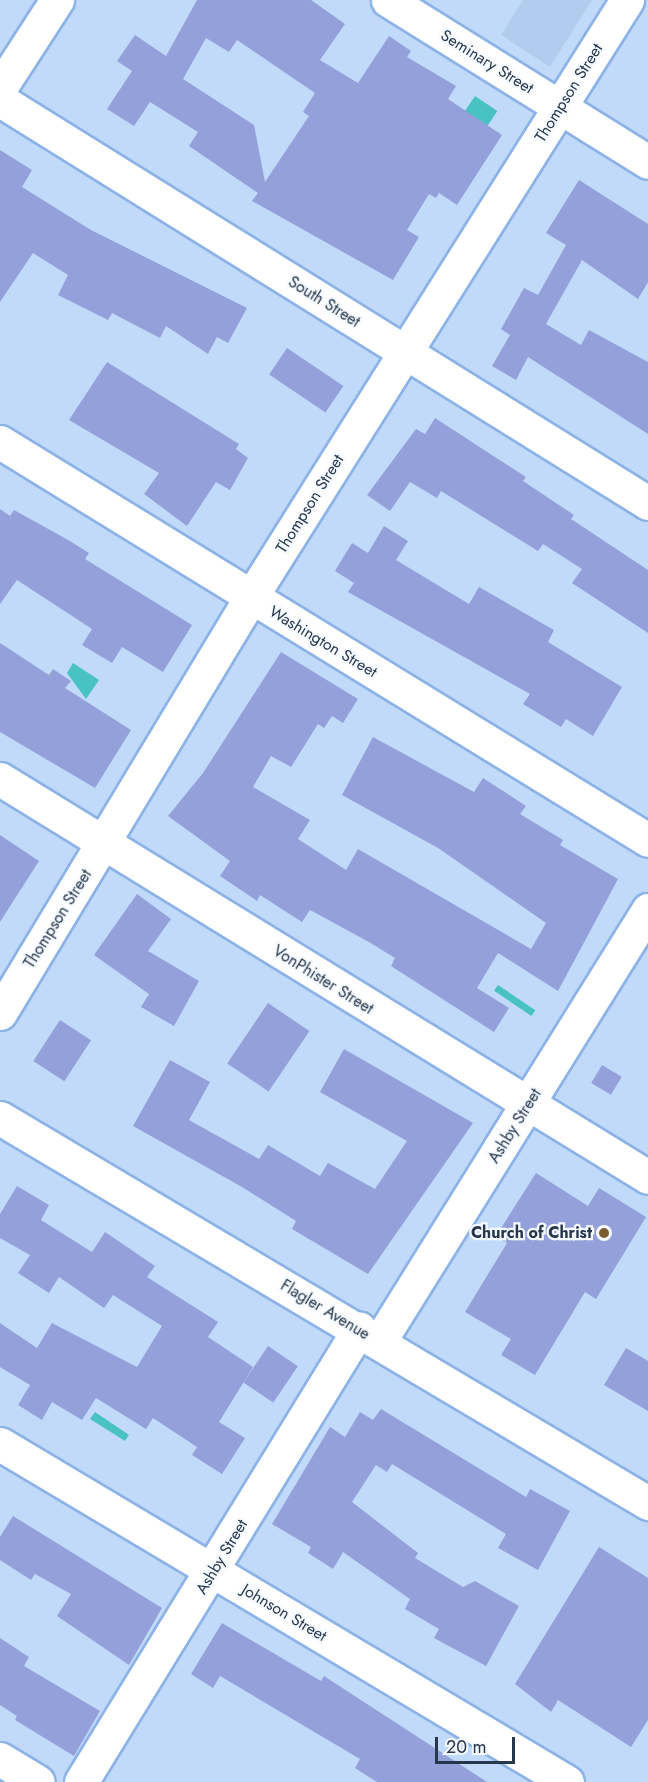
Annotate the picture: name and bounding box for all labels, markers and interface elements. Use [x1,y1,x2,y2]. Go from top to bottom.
street label: Seminary Street [437,26,537,98]
street label: Thompson Street [531,40,607,146]
street label: South Street [285,272,363,332]
street label: Thompson Street [272,451,348,557]
street label: Washington Street [266,602,380,682]
street label: Thompson Street [20,866,96,972]
street label: VonPhister Street [269,941,377,1019]
street label: Ashby Street [485,1085,545,1167]
place label: Church of Christ [471,1223,592,1243]
marker: Church of Christ [597,1226,611,1240]
street label: Flagler Avenue [277,1276,373,1344]
street label: Ashby Street [192,1516,252,1598]
street label: Johnson Street [238,1580,330,1646]
scale bar [438,1725,518,1763]
text: 20 m [446,1734,486,1760]

